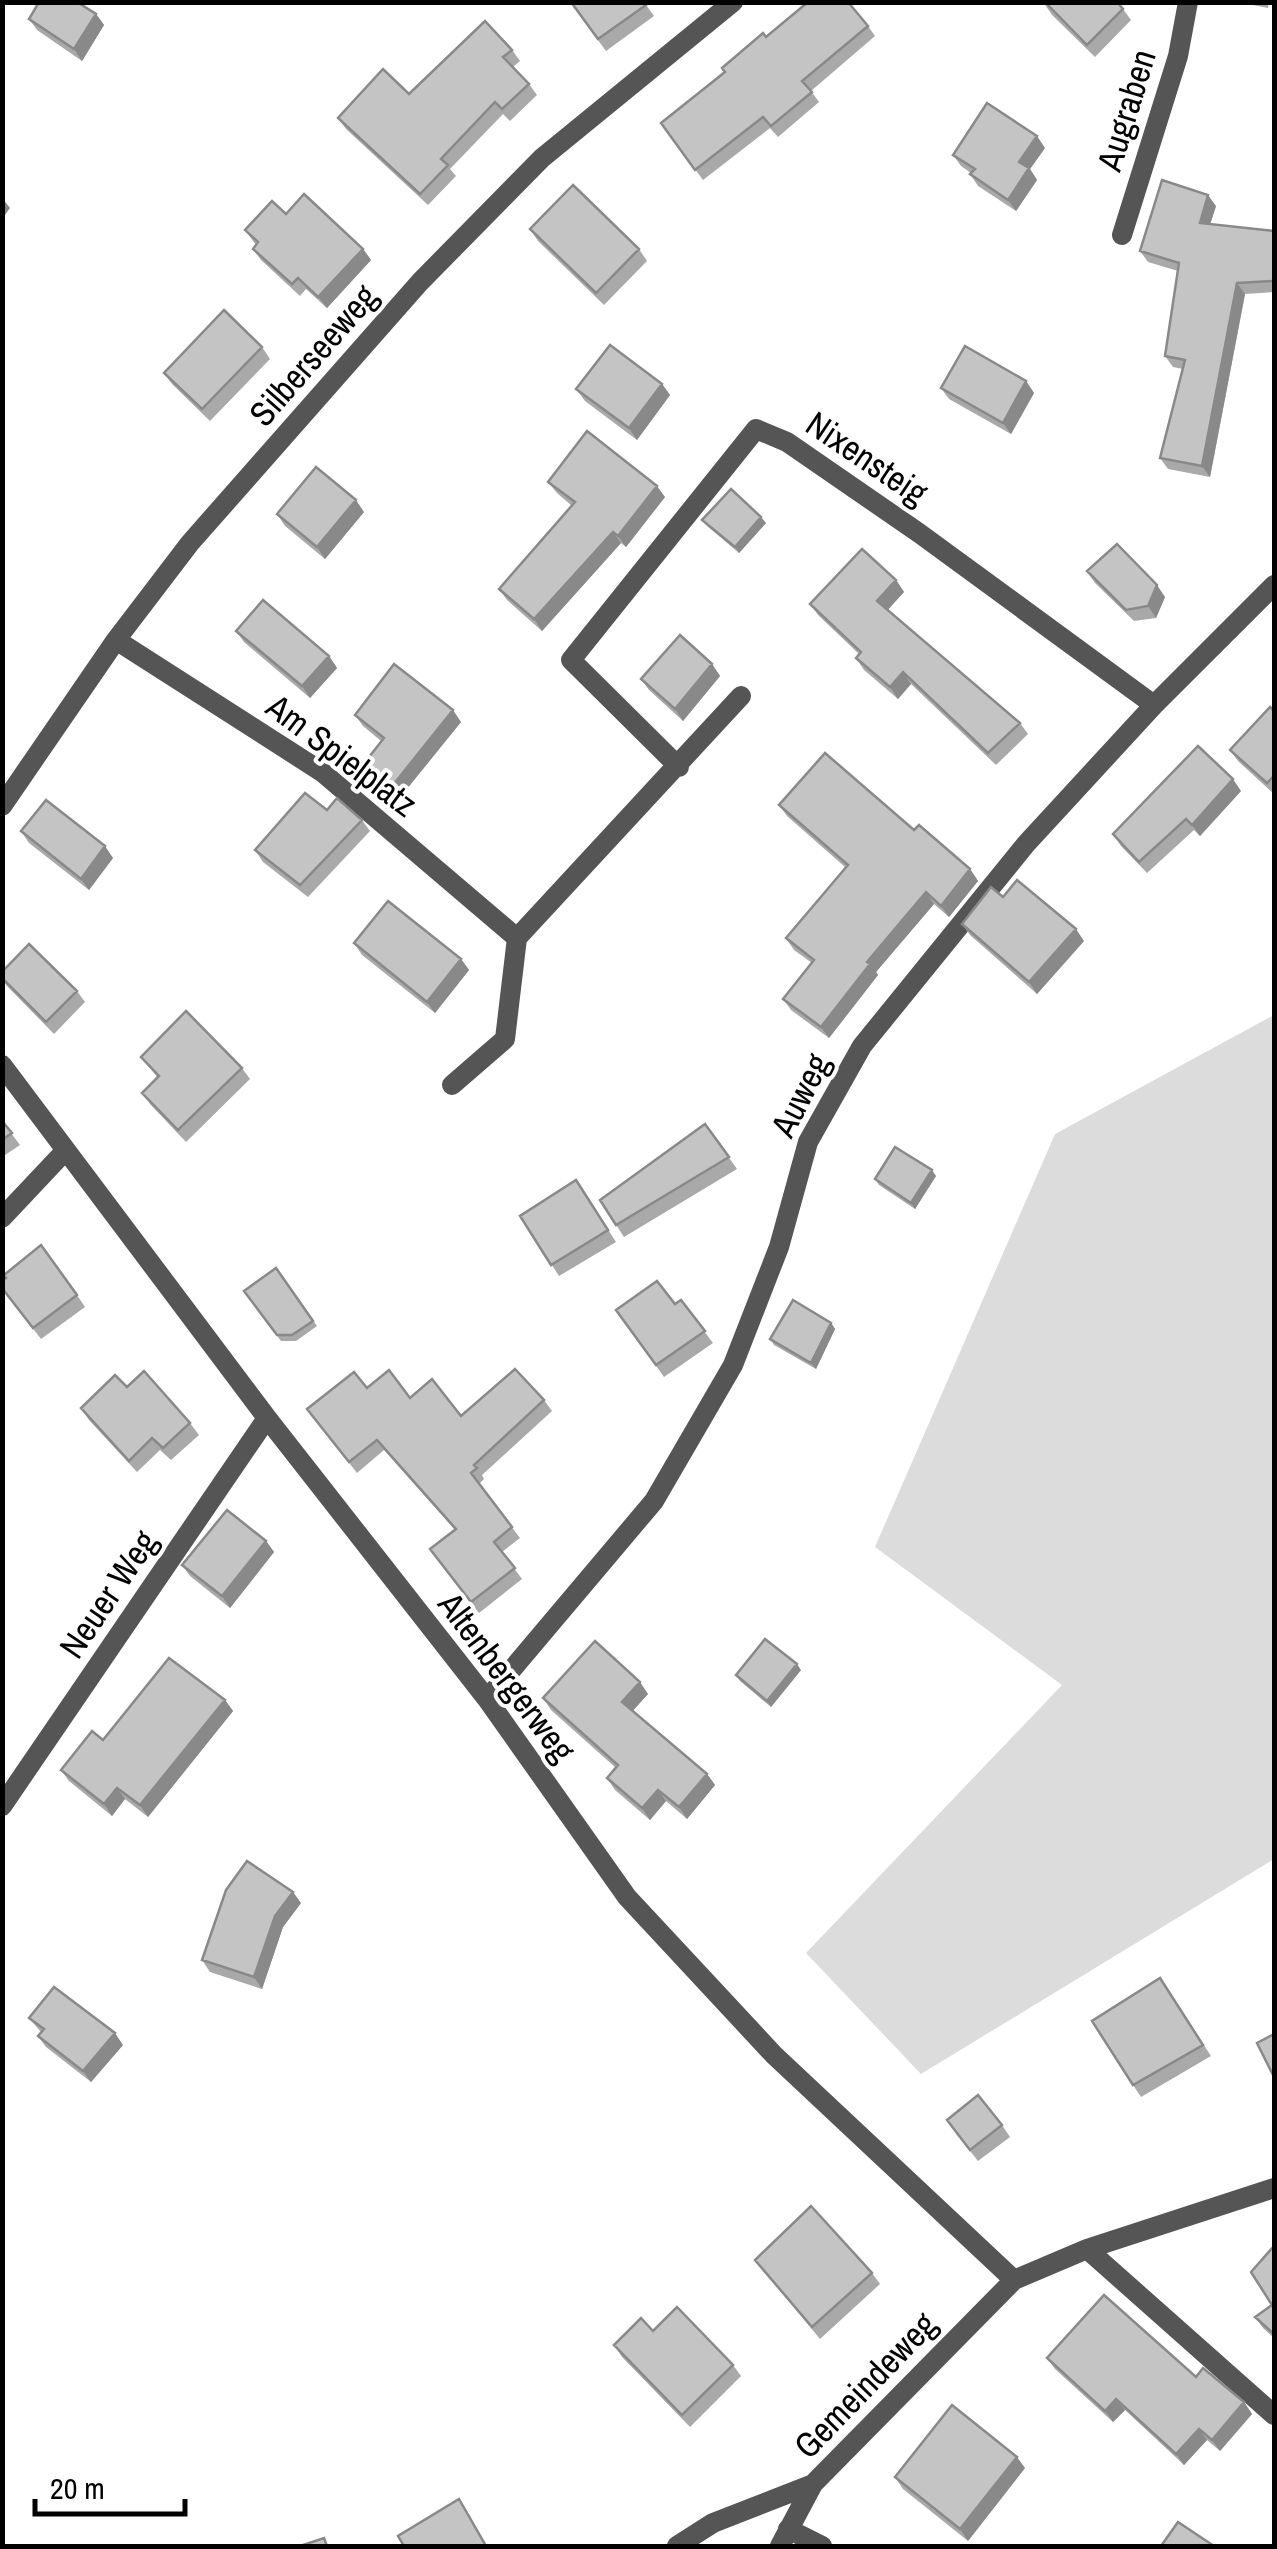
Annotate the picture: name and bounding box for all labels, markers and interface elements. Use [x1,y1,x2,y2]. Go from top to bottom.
street label: Augraben [1085,44,1167,177]
street label: Silberseeweg [238,274,388,436]
street label: Nixensteig [797,400,937,516]
street label: Am Spielplatz [256,682,427,827]
street label: Auweg [759,1045,841,1146]
street label: Neuer Weg [48,1521,168,1667]
street label: Altenbergerweg [427,1582,586,1771]
street label: Gemeindeweg [783,2302,947,2468]
scale bar [35,2454,185,2516]
text: 20 m [50,2468,105,2508]

